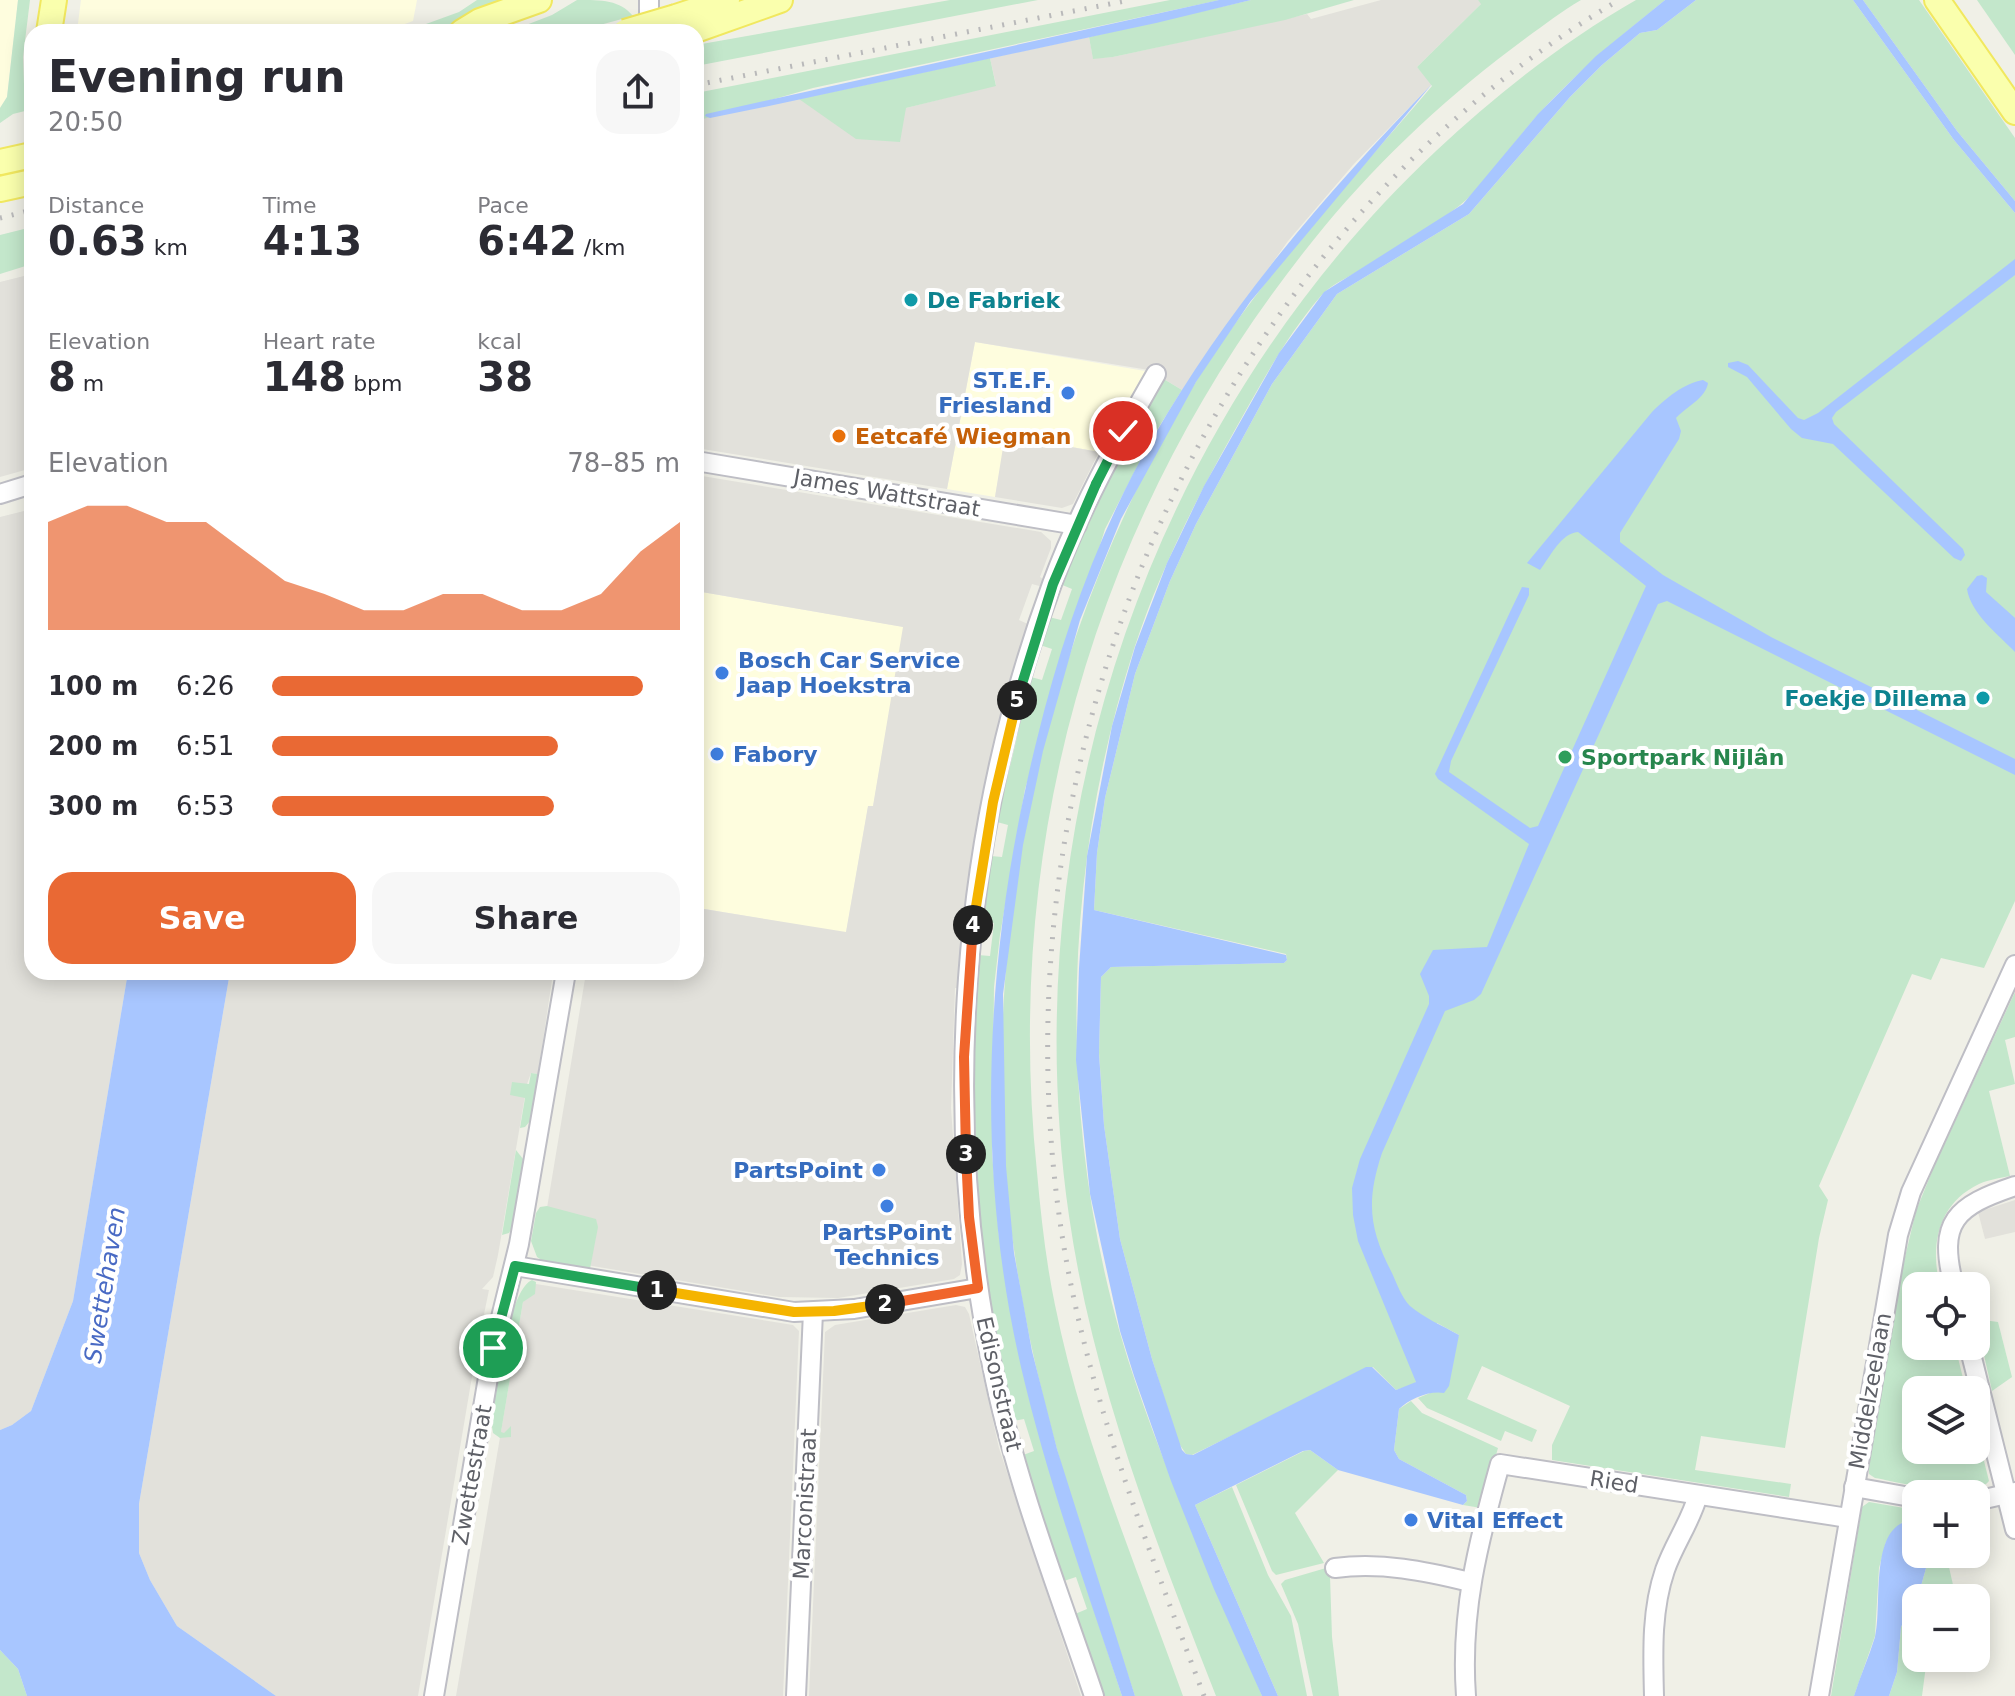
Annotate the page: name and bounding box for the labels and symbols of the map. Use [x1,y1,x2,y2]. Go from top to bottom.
place label: De Fabriek [927,288,1061,313]
marker: De Fabriek [902,291,920,309]
place label: ST.E.F. Friesland [938,368,1052,418]
marker: ST.E.F. Friesland [1059,384,1077,402]
pin [1089,397,1157,465]
place label: Eetcafé Wiegman [855,424,1071,449]
marker: Eetcafé Wiegman [830,427,848,445]
street label: James Wattstraat [790,464,983,522]
place label: Bosch Car Service Jaap Hoekstra [736,648,960,698]
marker: Bosch Car Service Jaap Hoekstra [713,664,731,682]
pin: 5 [997,680,1037,720]
place label: Foekje Dillema [1785,686,1967,711]
marker: Foekje Dillema [1974,689,1992,707]
place label: Fabory [733,742,818,767]
marker: Fabory [708,745,726,763]
place label: Sportpark Nijlân [1581,745,1784,770]
marker: Sportpark Nijlân [1556,748,1574,766]
pin: 4 [953,905,993,945]
pin: 3 [946,1134,986,1174]
place label: PartsPoint [733,1158,863,1183]
marker: PartsPoint [870,1161,888,1179]
marker: PartsPoint Technics [878,1197,896,1215]
water label: Swettehaven [79,1205,131,1365]
place label: PartsPoint Technics [822,1220,952,1270]
pin: 1 [637,1270,677,1310]
pin: 2 [865,1284,905,1324]
street label: Middelzeelaan [1844,1311,1896,1471]
pin [459,1314,527,1382]
street label: Edisonstraat [971,1314,1027,1454]
street label: Zwettestraat [447,1402,497,1547]
street label: Marconistraat [789,1427,821,1580]
street label: Ried [1588,1466,1640,1498]
place label: Vital Effect [1427,1508,1564,1533]
marker: Vital Effect [1402,1511,1420,1529]

